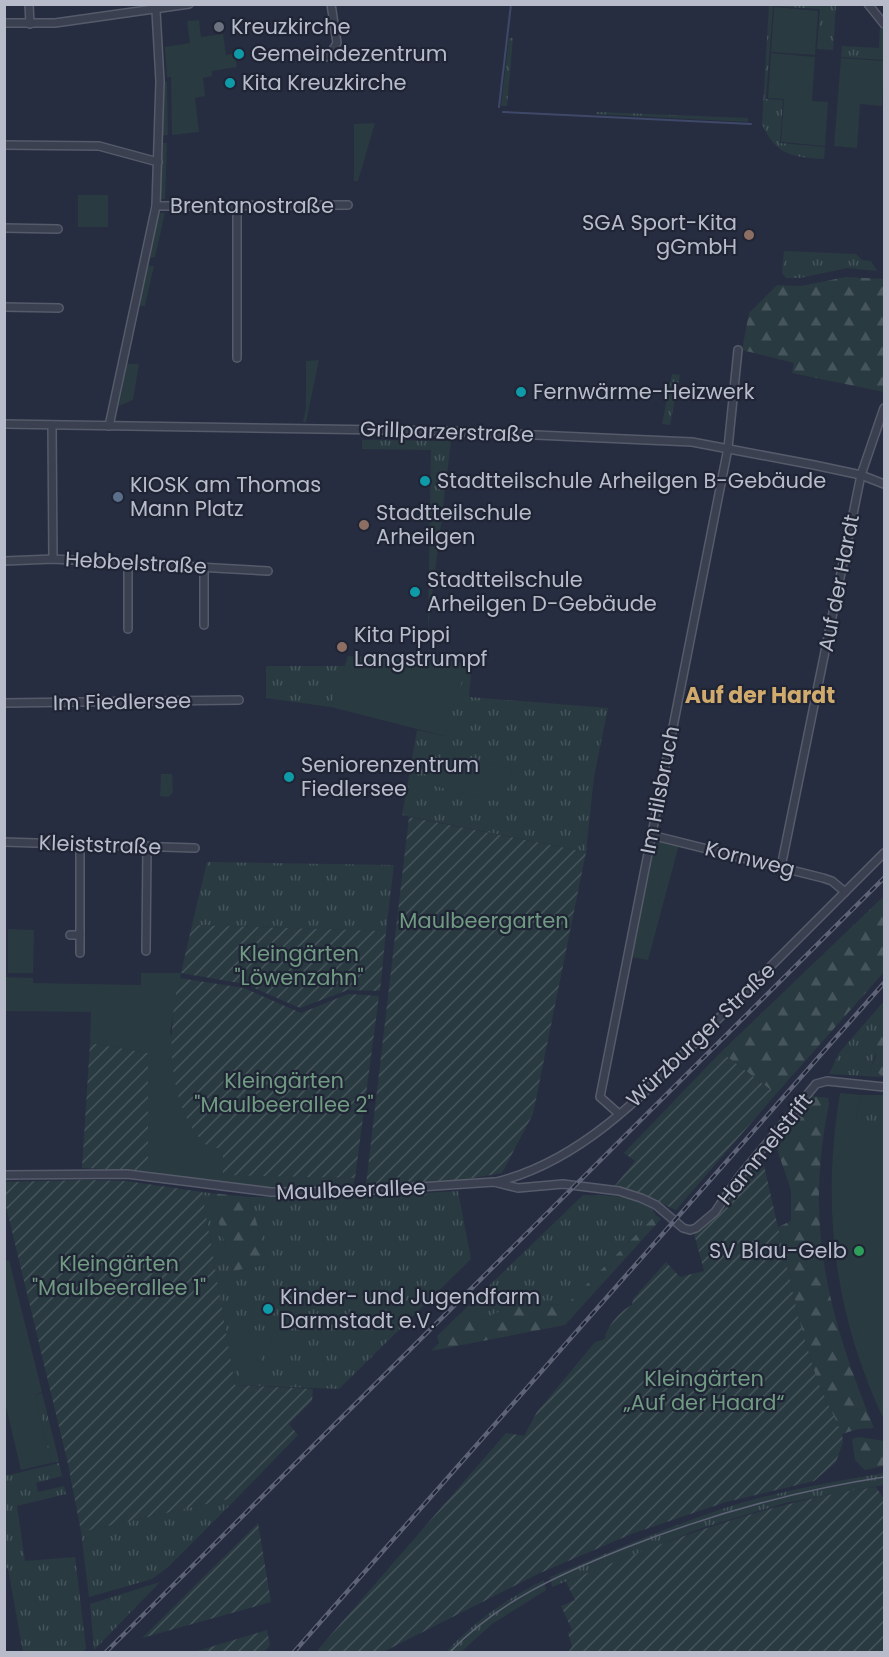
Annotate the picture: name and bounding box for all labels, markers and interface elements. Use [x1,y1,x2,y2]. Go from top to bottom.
place label: Kreuzkirche [231,12,350,41]
marker: Kreuzkirche [212,20,226,34]
place label: Gemeindezentrum [251,39,447,68]
marker: Gemeindezentrum [232,47,246,61]
place label: Kita Kreuzkirche [242,68,407,97]
marker: Kita Kreuzkirche [223,76,237,90]
street label: Brentanostraße [170,191,334,220]
place label: SGA Sport-Kita gGmbH [582,208,737,261]
marker: SGA Sport-Kita gGmbH [742,228,756,242]
place label: Fernwärme-Heizwerk [533,377,755,406]
marker: Fernwärme-Heizwerk [514,385,528,399]
street label: Grillparzerstraße [359,414,535,449]
place label: Stadtteilschule Arheilgen B-Gebäude [437,466,826,495]
place label: KIOSK am Thomas Mann Platz [130,470,321,523]
marker: Stadtteilschule Arheilgen B-Gebäude [418,474,432,488]
marker: KIOSK am Thomas Mann Platz [111,490,125,504]
place label: Stadtteilschule Arheilgen [376,498,532,551]
street label: Auf der Hardt [811,512,866,654]
marker: Stadtteilschule Arheilgen [357,518,371,532]
street label: Hebbelstraße [64,544,208,581]
place label: Stadtteilschule Arheilgen D-Gebäude [427,565,657,618]
marker: Stadtteilschule Arheilgen D-Gebäude [408,585,422,599]
place label: Kita Pippi Langstrumpf [354,620,488,673]
marker: Kita Pippi Langstrumpf [335,640,349,654]
district label: Auf der Hardt [685,680,835,711]
street label: Im Fiedlersee [53,686,191,717]
street label: Im Hilsbruch [633,723,686,856]
place label: Seniorenzentrum Fiedlersee [301,750,479,803]
marker: Seniorenzentrum Fiedlersee [282,770,296,784]
street label: Kleiststraße [38,828,162,861]
street label: Kornweg [702,833,798,884]
park label: Maulbeergarten [399,906,569,935]
park label: Kleingärten "Löwenzahn" [234,939,364,992]
street label: Würzburger Straße [620,956,782,1113]
park label: Kleingärten "Maulbeerallee 2" [194,1066,374,1119]
street label: Hammelstrift [710,1087,819,1211]
street label: Maulbeerallee [276,1172,426,1207]
place label: SV Blau-Gelb [709,1236,847,1265]
marker: SV Blau-Gelb [852,1244,866,1258]
park label: Kleingärten "Maulbeerallee 1" [32,1249,206,1302]
place label: Kinder- und Jugendfarm Darmstadt e.V. [280,1282,540,1335]
marker: Kinder- und Jugendfarm Darmstadt e.V. [261,1302,275,1316]
park label: Kleingärten „Auf der Haard“ [622,1364,785,1417]

